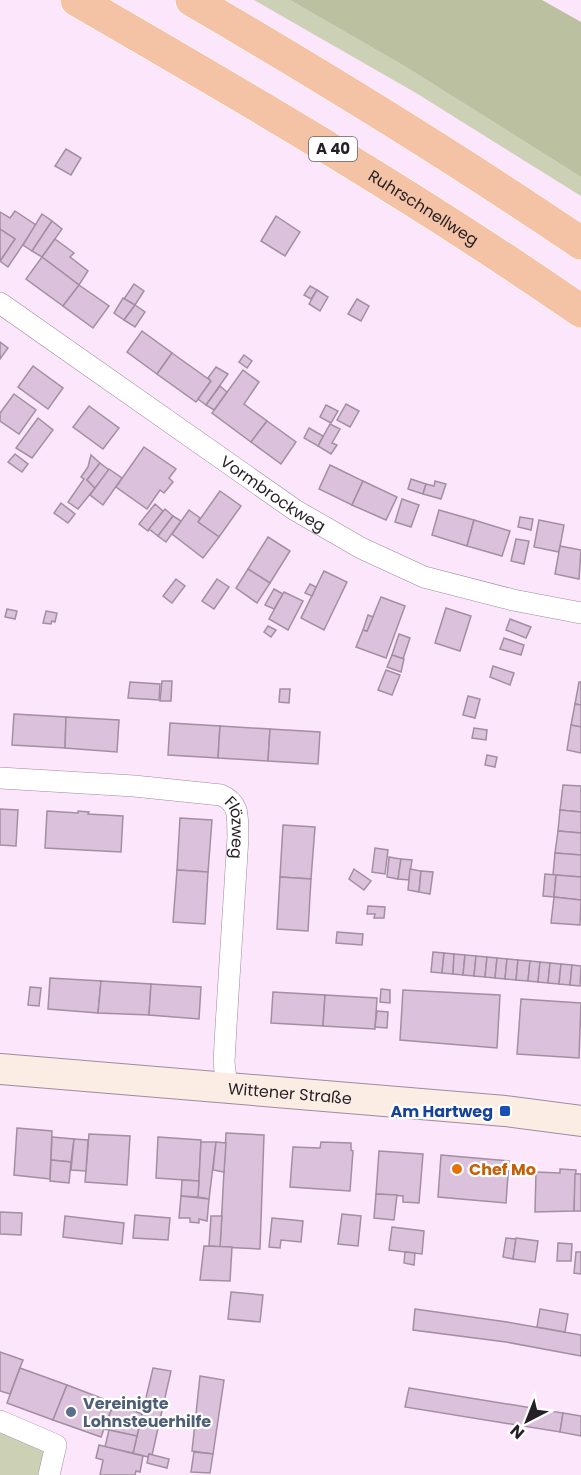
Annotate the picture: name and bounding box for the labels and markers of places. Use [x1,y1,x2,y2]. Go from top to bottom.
place label: Am Hartweg [390,1100,493,1123]
marker: Am Hartweg [498,1104,512,1118]
place label: Chef Mo [469,1158,536,1181]
marker: Chef Mo [450,1162,464,1176]
place label: Vereinigte Lohnsteuerhilfe [83,1392,211,1433]
marker: Vereinigte Lohnsteuerhilfe [64,1405,78,1419]

